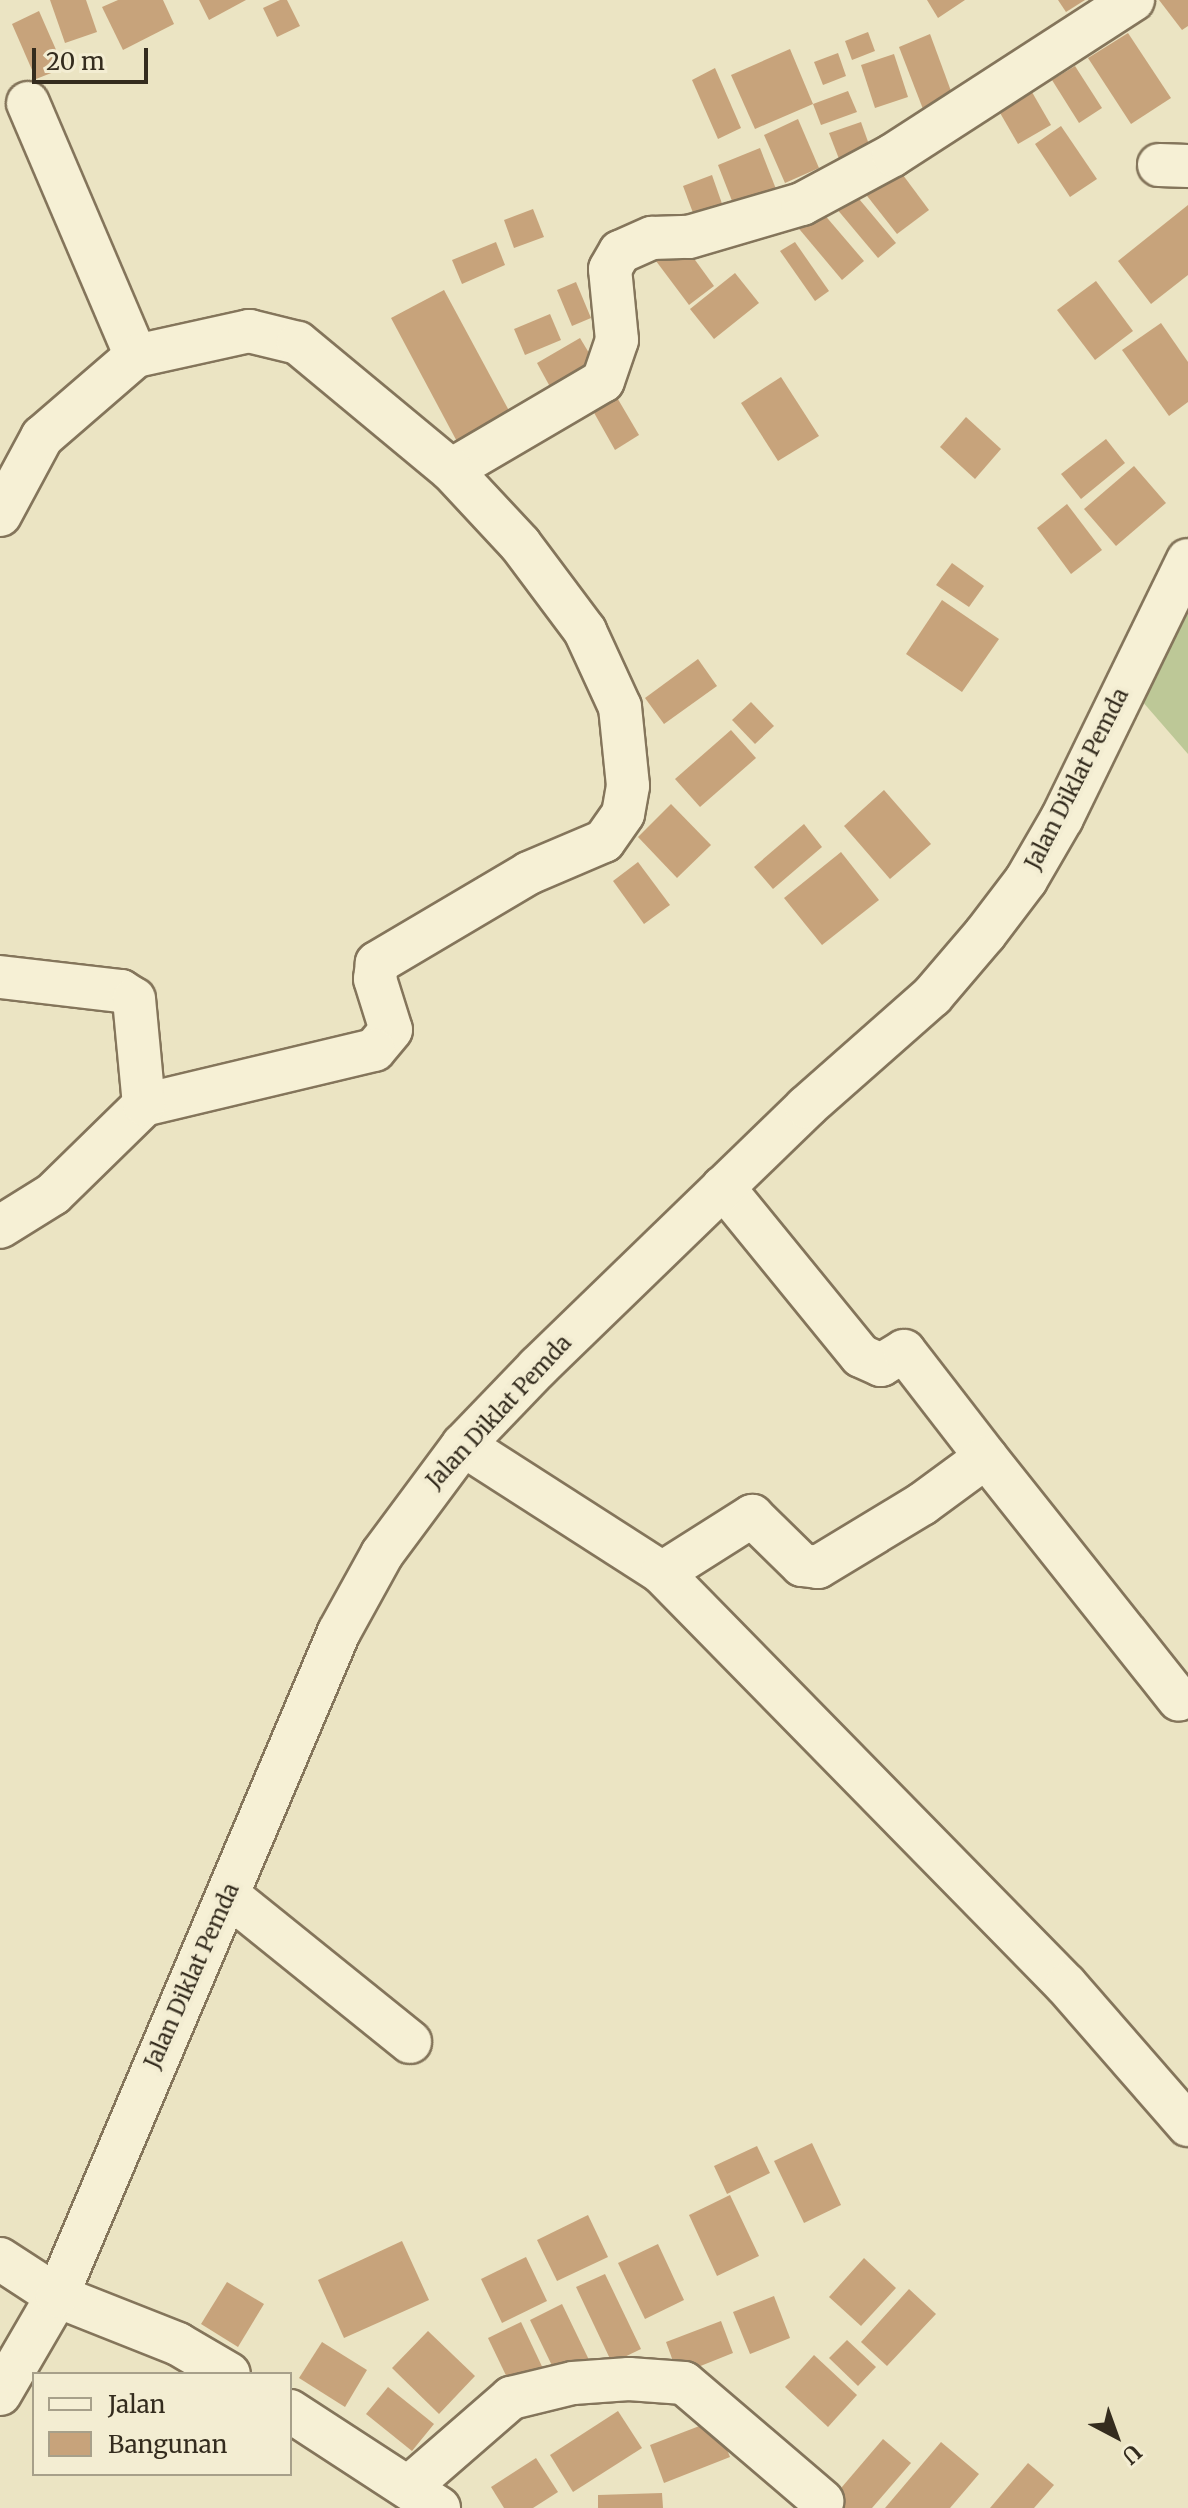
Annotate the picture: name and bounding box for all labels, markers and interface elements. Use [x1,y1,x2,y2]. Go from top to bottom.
scale bar [36,32,152,82]
text: 20 m [46,46,105,77]
street label: Jalan Diklat Pemda [1020,684,1134,874]
street label: Jalan Diklat Pemda [421,1330,577,1494]
street label: Jalan Diklat Pemda [139,1879,245,2073]
legend [32,2372,292,2476]
text: Jalan [108,2389,165,2420]
north arrow [1076,2396,1156,2476]
text: Bangunan [108,2429,228,2460]
text: U [1116,2438,1147,2470]

